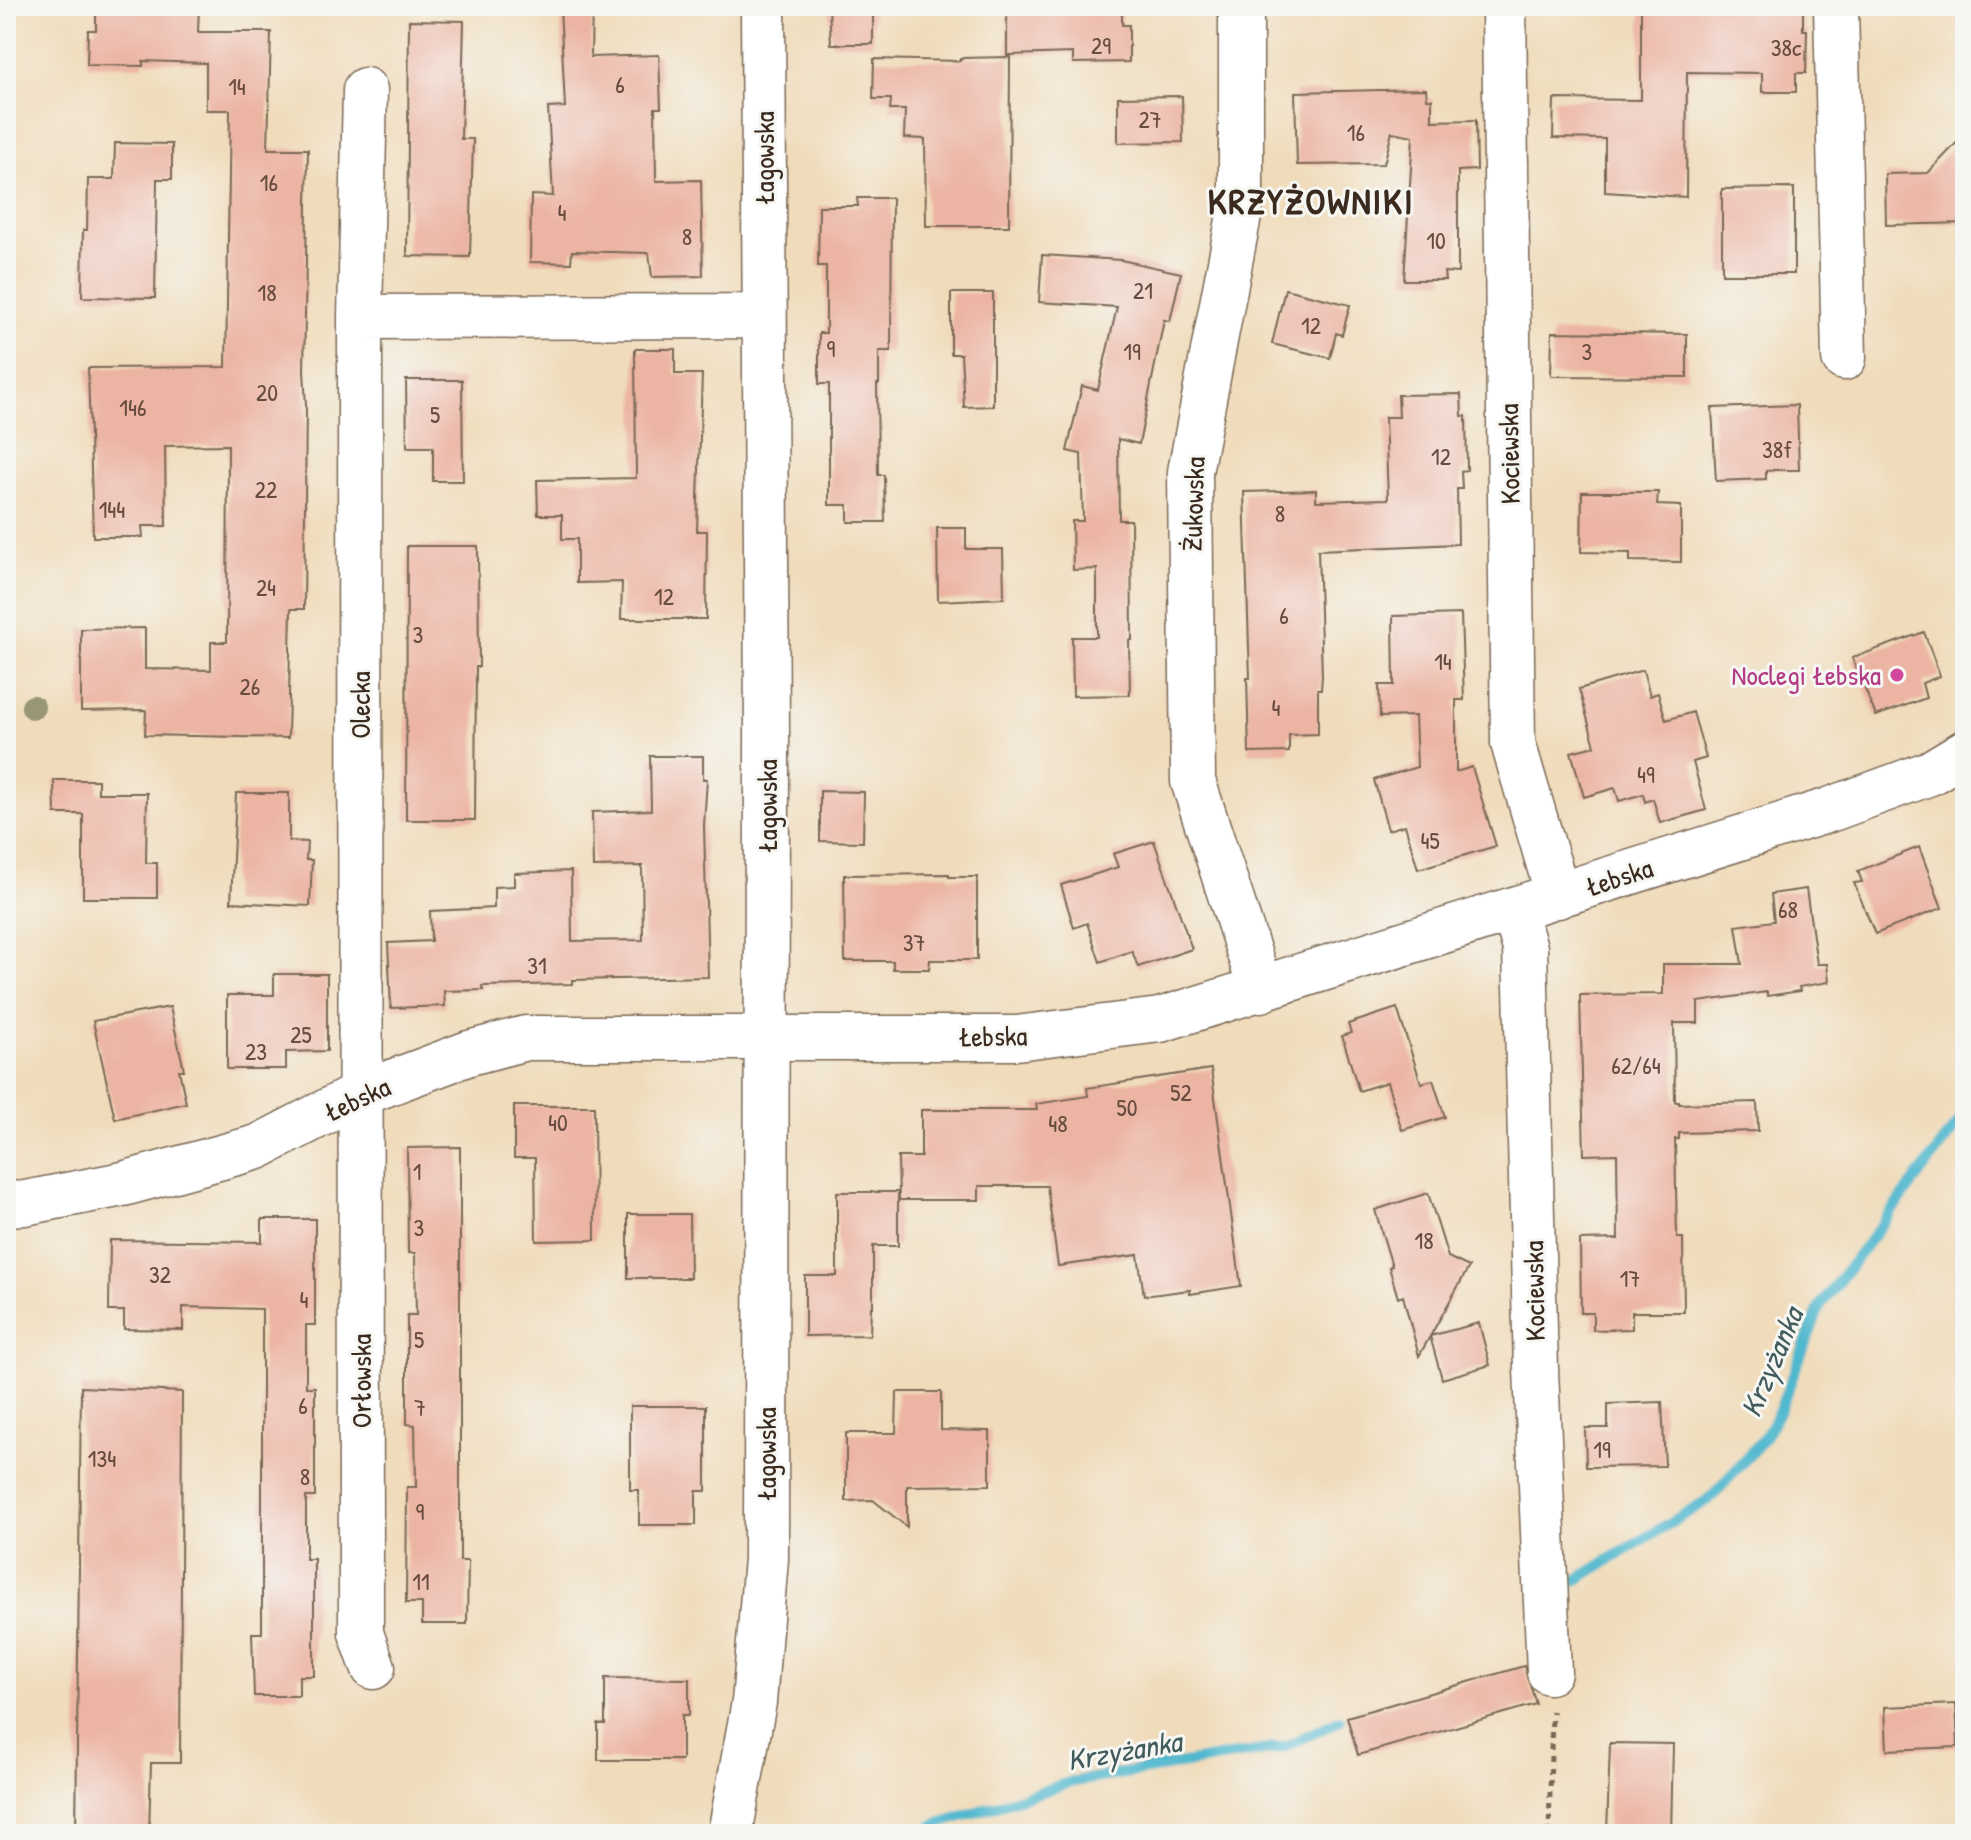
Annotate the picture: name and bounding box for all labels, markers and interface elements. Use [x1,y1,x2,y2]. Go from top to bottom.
house number: 29 [1091,29,1111,61]
house number: 38c [1771,31,1802,63]
house number: 6 [615,68,625,100]
house number: 14 [228,70,246,102]
house number: 27 [1138,103,1162,135]
street label: Łagowska [745,111,783,205]
house number: 16 [1347,116,1365,148]
house number: 16 [260,166,278,198]
district label: KRZYŻOWNIKI [1208,176,1414,225]
house number: 4 [558,196,567,228]
house number: 8 [682,220,692,252]
house number: 10 [1426,224,1446,256]
house number: 21 [1133,274,1153,306]
house number: 18 [257,276,277,308]
house number: 12 [1301,309,1321,341]
house number: 9 [827,332,836,364]
house number: 19 [1123,335,1141,367]
house number: 3 [1582,335,1592,367]
house number: 20 [256,376,278,408]
house number: 146 [119,391,147,423]
house number: 5 [430,398,440,430]
street label: Kociewska [1489,403,1529,505]
house number: 38f [1762,433,1792,465]
house number: 12 [1431,440,1451,472]
street label: Żukowska [1172,456,1214,552]
house number: 22 [255,473,277,505]
house number: 144 [99,493,125,525]
house number: 8 [1275,497,1285,529]
house number: 24 [256,571,276,603]
house number: 12 [654,580,674,612]
house number: 6 [1279,599,1289,631]
house number: 3 [413,618,423,650]
house number: 14 [1434,645,1452,677]
place label: Noclegi Łebska [1732,656,1881,694]
marker: Noclegi Łebska [1888,666,1906,684]
house number: 26 [240,670,260,702]
street label: Olecka [341,671,379,739]
house number: 4 [1272,691,1281,723]
house number: 49 [1637,758,1655,790]
street label: Łagowska [748,759,786,853]
house number: 45 [1420,824,1440,856]
street label: Łebska [1580,848,1658,906]
house number: 68 [1778,893,1798,925]
house number: 37 [903,926,925,958]
house number: 31 [527,949,547,981]
street label: Łebska [958,1016,1028,1056]
house number: 25 [290,1018,312,1050]
house number: 23 [245,1035,267,1067]
house number: 62/64 [1611,1049,1661,1081]
street label: Łebska [318,1067,396,1131]
house number: 52 [1170,1076,1192,1108]
house number: 50 [1117,1091,1137,1123]
house number: 40 [548,1106,568,1138]
house number: 48 [1048,1107,1068,1139]
house number: 1 [413,1155,421,1187]
house number: 3 [414,1211,424,1243]
house number: 18 [1414,1224,1434,1256]
street label: Kociewska [1514,1240,1554,1342]
house number: 32 [149,1258,171,1290]
house number: 17 [1620,1262,1640,1294]
house number: 4 [300,1283,309,1315]
water label: Krzyżanka [1730,1298,1814,1423]
house number: 5 [414,1323,424,1355]
street label: Orłowska [342,1334,380,1428]
house number: 6 [298,1389,308,1421]
house number: 7 [414,1391,426,1423]
street label: Łagowska [747,1407,785,1501]
house number: 19 [1593,1433,1611,1465]
house number: 134 [88,1442,116,1474]
house number: 8 [300,1460,310,1492]
house number: 9 [416,1495,425,1527]
house number: 11 [412,1565,430,1597]
water label: Krzyżanka [1064,1720,1188,1781]

